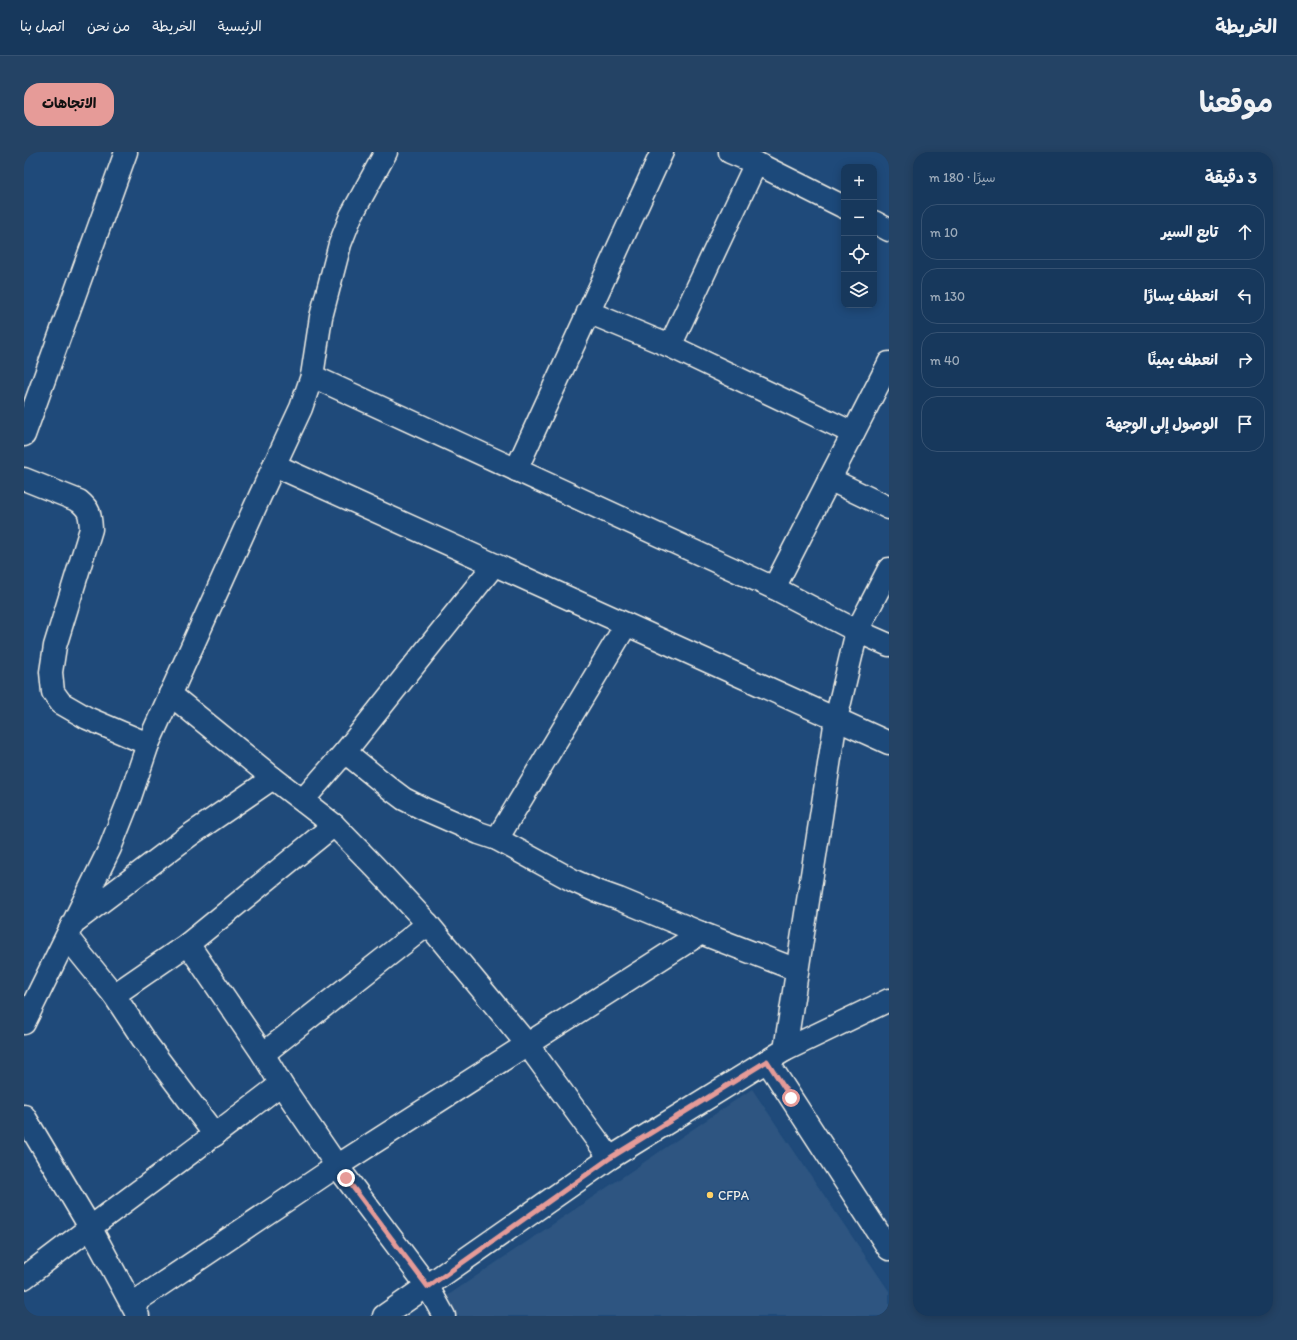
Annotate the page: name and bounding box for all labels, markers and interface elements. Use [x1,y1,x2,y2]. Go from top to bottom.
text: الخريطة [1215,15,1277,38]
text: اتصل بنا [20,18,65,35]
text: من نحن [87,18,130,35]
text: الخريطة [152,18,196,35]
text: الرئيسية [218,18,262,35]
button: الاتجاهات [24,83,114,126]
text: موقعنا [1199,85,1273,119]
map controls [841,164,877,308]
button: + [841,164,877,200]
text: 3 دقيقة [1205,167,1257,187]
text: سيرًا · 180 m [929,170,996,185]
button: − [841,200,877,236]
icon: ahead [1234,221,1256,243]
text: تابع السير [1161,223,1218,241]
text: 10 m [930,225,958,240]
button: locate [841,236,877,272]
button: layers [841,272,877,308]
icon: left [1234,285,1256,307]
text: انعطف يسارًا [1144,287,1218,305]
text: 130 m [930,289,965,304]
icon: right [1234,349,1256,371]
text: انعطف يمينًا [1148,351,1218,369]
text: 40 m [930,353,960,368]
icon: arrive [1234,413,1256,435]
text: الوصول إلى الوجهة [1106,415,1218,433]
route start [782,1089,800,1107]
route end [337,1169,355,1187]
place label: CFPA [718,1188,750,1203]
marker: CFPA [705,1190,715,1200]

